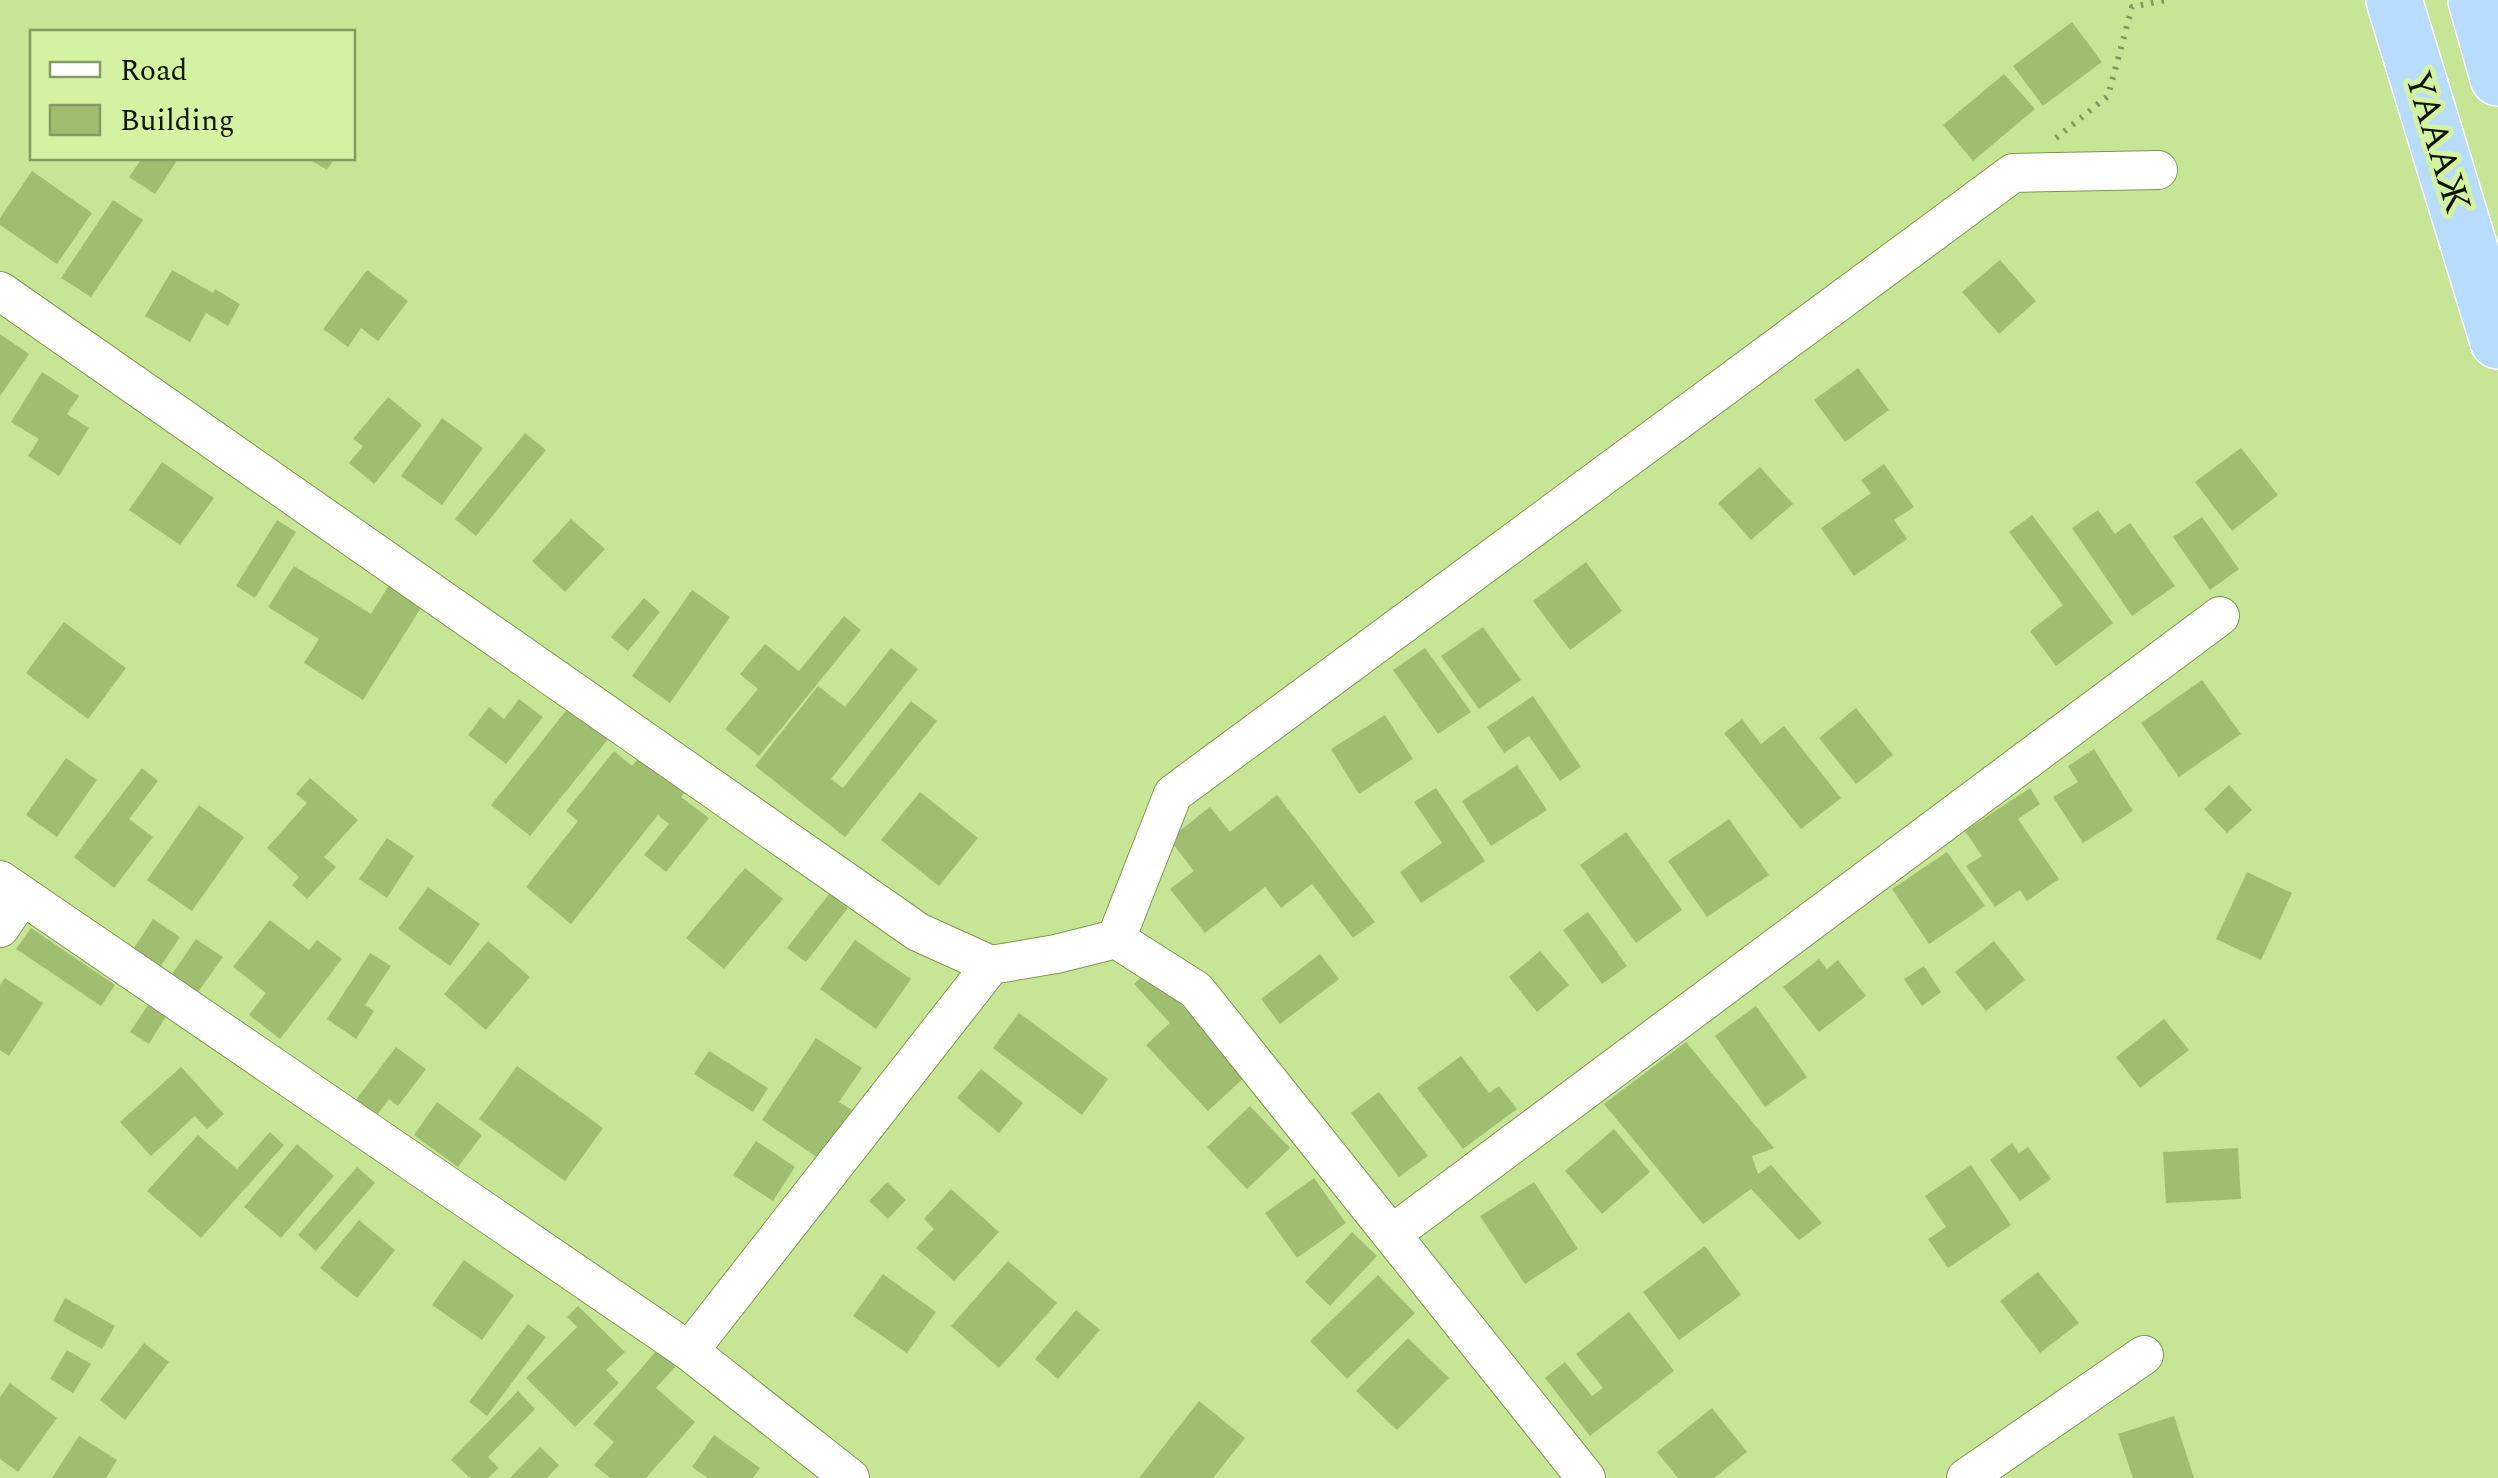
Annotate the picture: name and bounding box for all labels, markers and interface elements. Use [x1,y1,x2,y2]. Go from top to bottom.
legend [30,30,355,160]
text: Road [120,48,188,94]
street label: ҮАААЖ [2388,64,2486,220]
text: Building [120,98,235,144]

